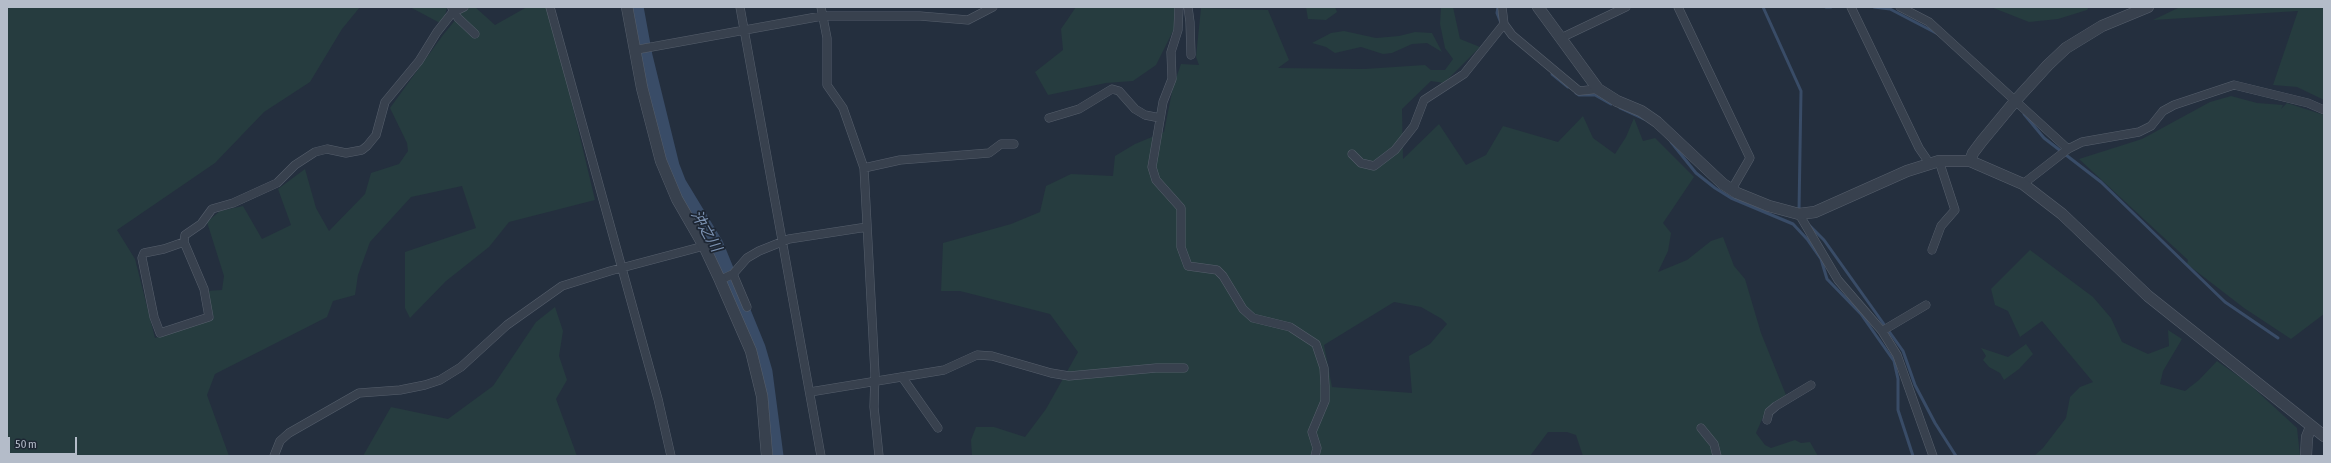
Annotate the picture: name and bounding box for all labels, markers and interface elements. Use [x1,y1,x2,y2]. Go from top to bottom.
water label: 沖之川 [687,207,725,255]
scale bar [10,429,79,455]
text: 50 m [15,437,37,451]

